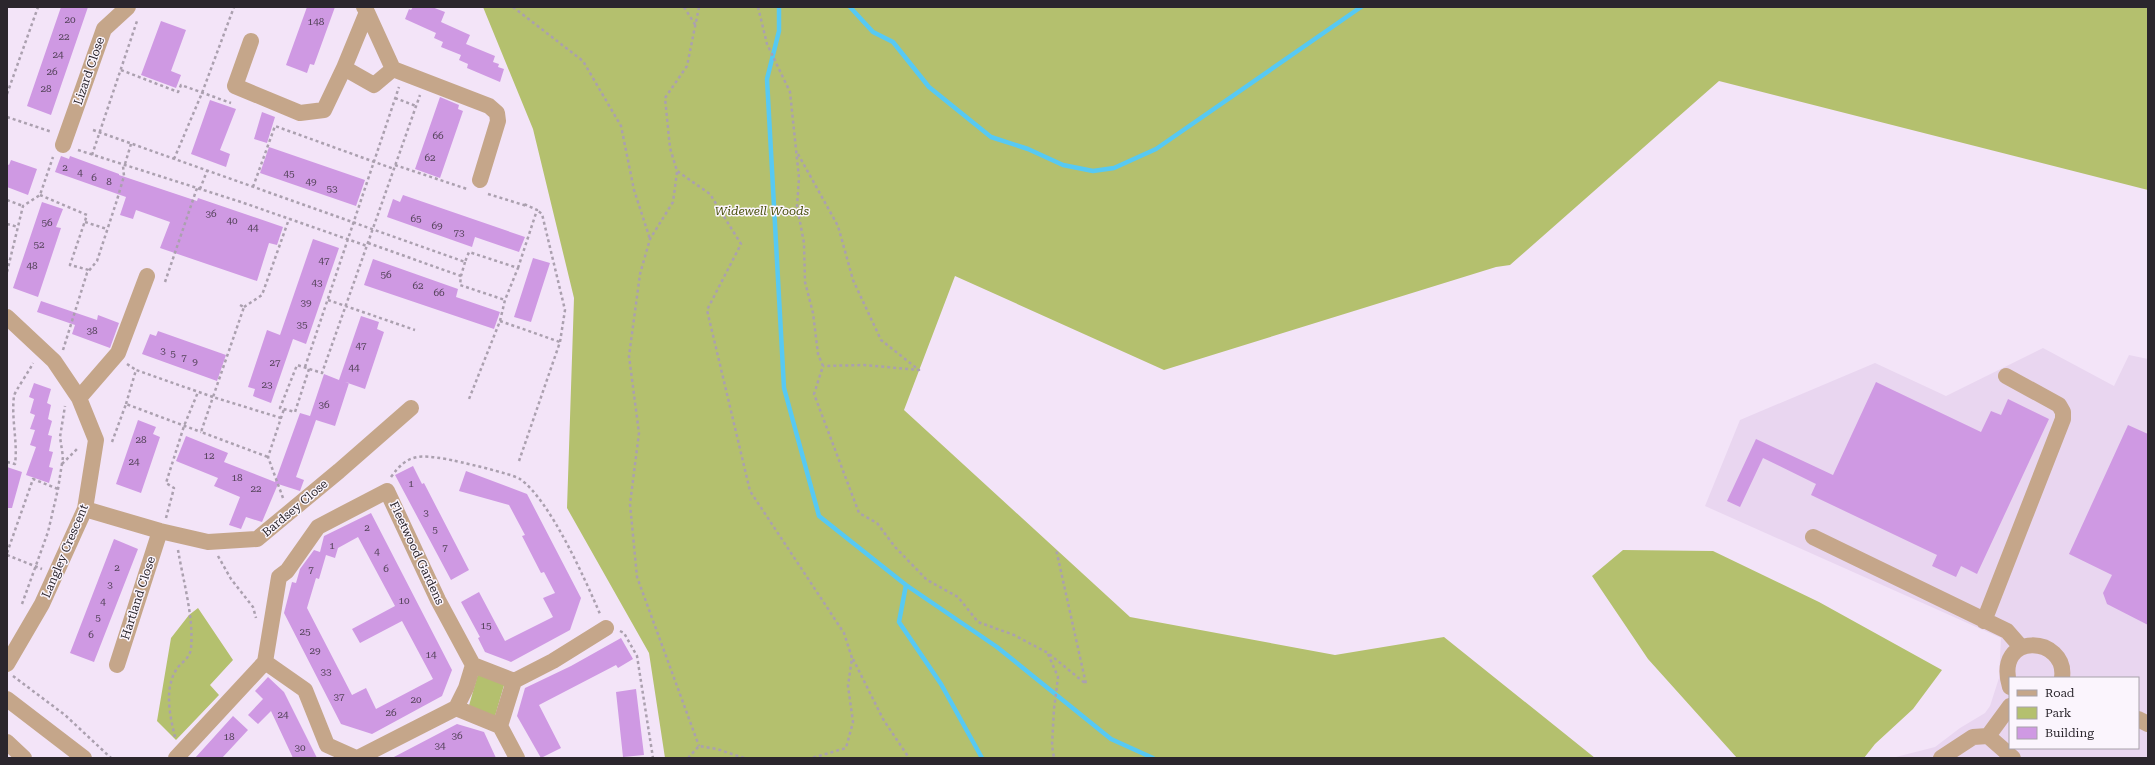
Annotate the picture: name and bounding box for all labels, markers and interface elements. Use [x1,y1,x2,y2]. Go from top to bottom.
house number: 20 [64,14,76,25]
house number: 148 [308,16,325,27]
house number: 22 [58,31,70,42]
street label: Lizard Close [71,35,107,107]
house number: 24 [52,49,64,60]
house number: 26 [46,66,58,77]
house number: 28 [40,83,52,94]
house number: 66 [432,130,444,141]
house number: 62 [424,152,436,163]
house number: 2 [62,162,68,173]
house number: 4 [77,167,83,178]
house number: 45 [283,168,295,179]
house number: 6 [91,172,97,183]
house number: 8 [106,176,112,187]
house number: 49 [305,176,317,187]
house number: 53 [326,183,338,194]
park label: Widewell Woods [715,204,810,218]
house number: 36 [205,208,217,219]
house number: 65 [410,213,422,224]
house number: 40 [226,215,238,226]
house number: 56 [41,217,53,228]
house number: 69 [431,220,443,231]
house number: 44 [247,222,259,233]
house number: 73 [453,227,465,238]
house number: 52 [33,239,45,250]
house number: 47 [318,255,330,266]
house number: 48 [26,260,38,271]
house number: 56 [380,269,392,280]
house number: 43 [311,277,323,288]
house number: 62 [412,280,424,291]
house number: 66 [433,287,445,298]
house number: 39 [300,297,312,308]
house number: 35 [296,319,308,330]
house number: 38 [86,325,98,336]
house number: 47 [355,340,367,351]
house number: 3 [160,345,166,356]
house number: 5 [170,348,176,359]
house number: 7 [181,352,187,363]
house number: 9 [192,356,198,367]
house number: 27 [269,357,281,368]
house number: 44 [348,362,360,373]
house number: 23 [261,379,273,390]
house number: 36 [318,399,330,410]
house number: 28 [135,434,147,445]
house number: 12 [203,450,215,461]
house number: 24 [128,456,140,467]
house number: 18 [231,472,243,483]
street label: Bardsey Close [259,476,331,539]
house number: 1 [408,478,414,489]
house number: 22 [250,483,262,494]
street label: Fleetwood Gardens [387,499,447,607]
street label: Langley Crescent [39,502,91,600]
house number: 3 [423,507,429,518]
house number: 2 [364,522,370,533]
house number: 5 [432,524,438,535]
house number: 1 [329,540,335,551]
house number: 7 [442,542,448,553]
house number: 4 [374,546,380,557]
street label: Hartland Close [118,554,158,641]
house number: 2 [114,562,120,573]
house number: 6 [383,563,389,574]
house number: 7 [308,564,314,575]
house number: 3 [107,579,113,590]
house number: 10 [398,595,410,606]
house number: 4 [100,596,106,607]
house number: 5 [95,612,101,623]
house number: 15 [480,620,492,631]
house number: 25 [299,626,311,637]
house number: 6 [88,629,94,640]
house number: 29 [309,645,321,656]
house number: 14 [425,649,437,660]
house number: 33 [320,666,332,677]
legend [2009,677,2139,749]
text: Road [2045,686,2075,700]
house number: 37 [333,691,345,702]
house number: 20 [410,694,422,705]
text: Park [2045,706,2072,720]
house number: 26 [385,707,397,718]
house number: 24 [277,709,289,720]
text: Building [2045,726,2094,740]
house number: 36 [451,730,463,741]
house number: 18 [223,731,235,742]
house number: 34 [434,740,446,751]
house number: 30 [294,742,306,753]

